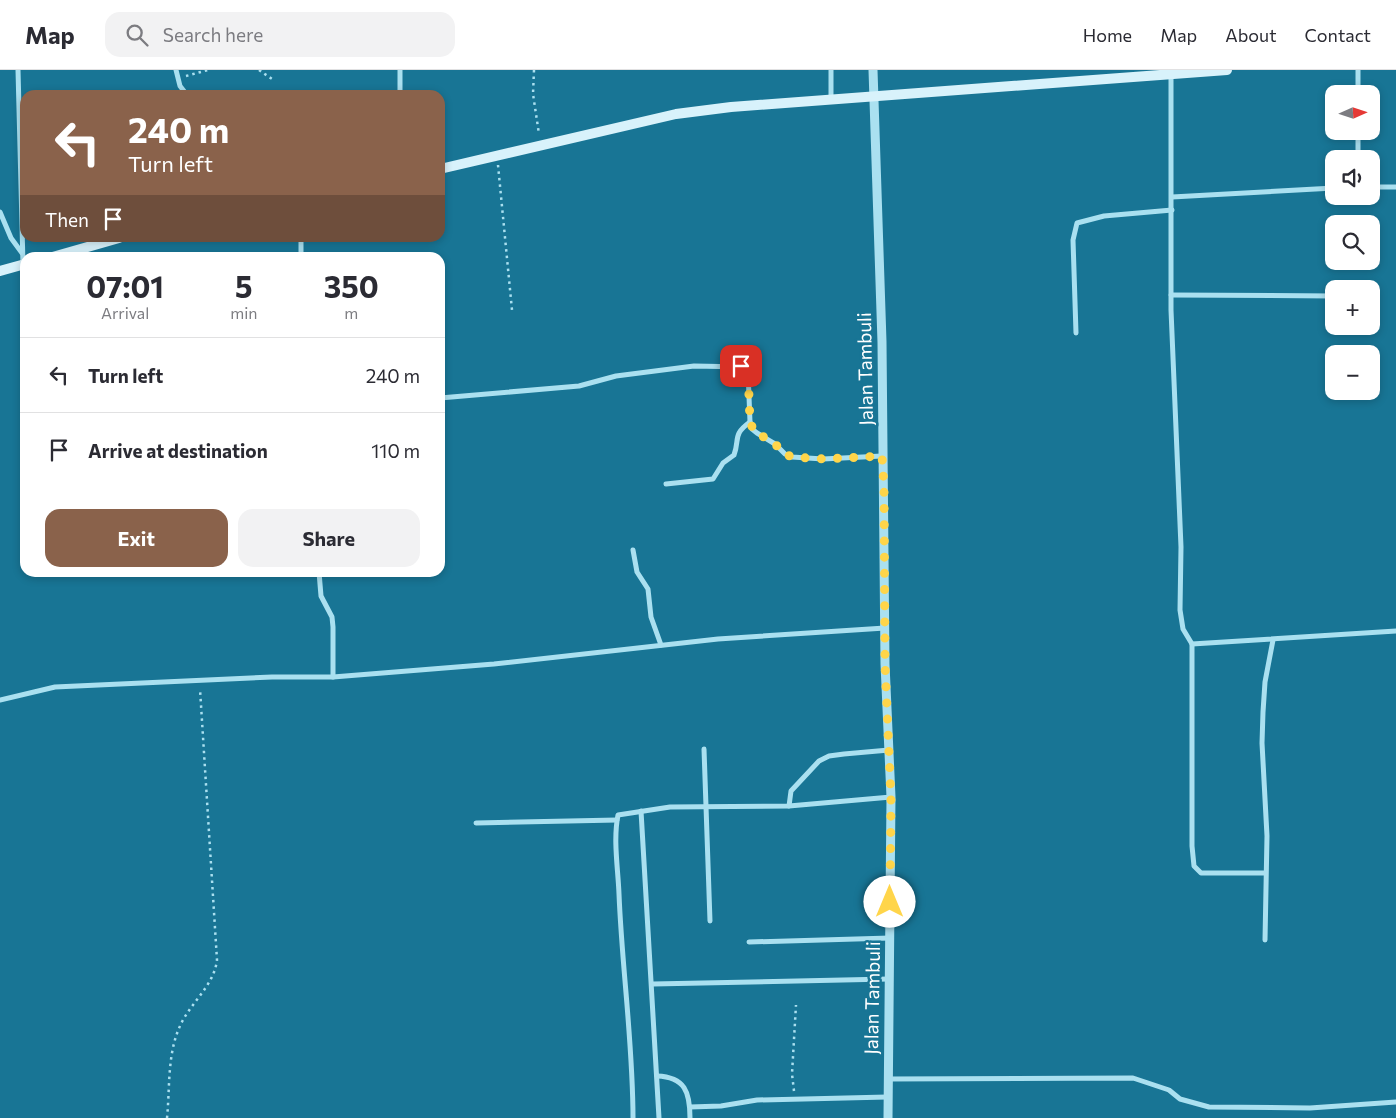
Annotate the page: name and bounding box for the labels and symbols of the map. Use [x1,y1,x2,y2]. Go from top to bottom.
north arrow [1325,85,1380,140]
street label: Jalan Tambuli [852,312,877,426]
pin [720,345,762,387]
position arrow [863,875,915,927]
street label: Jalan Tambuli [859,941,884,1055]

